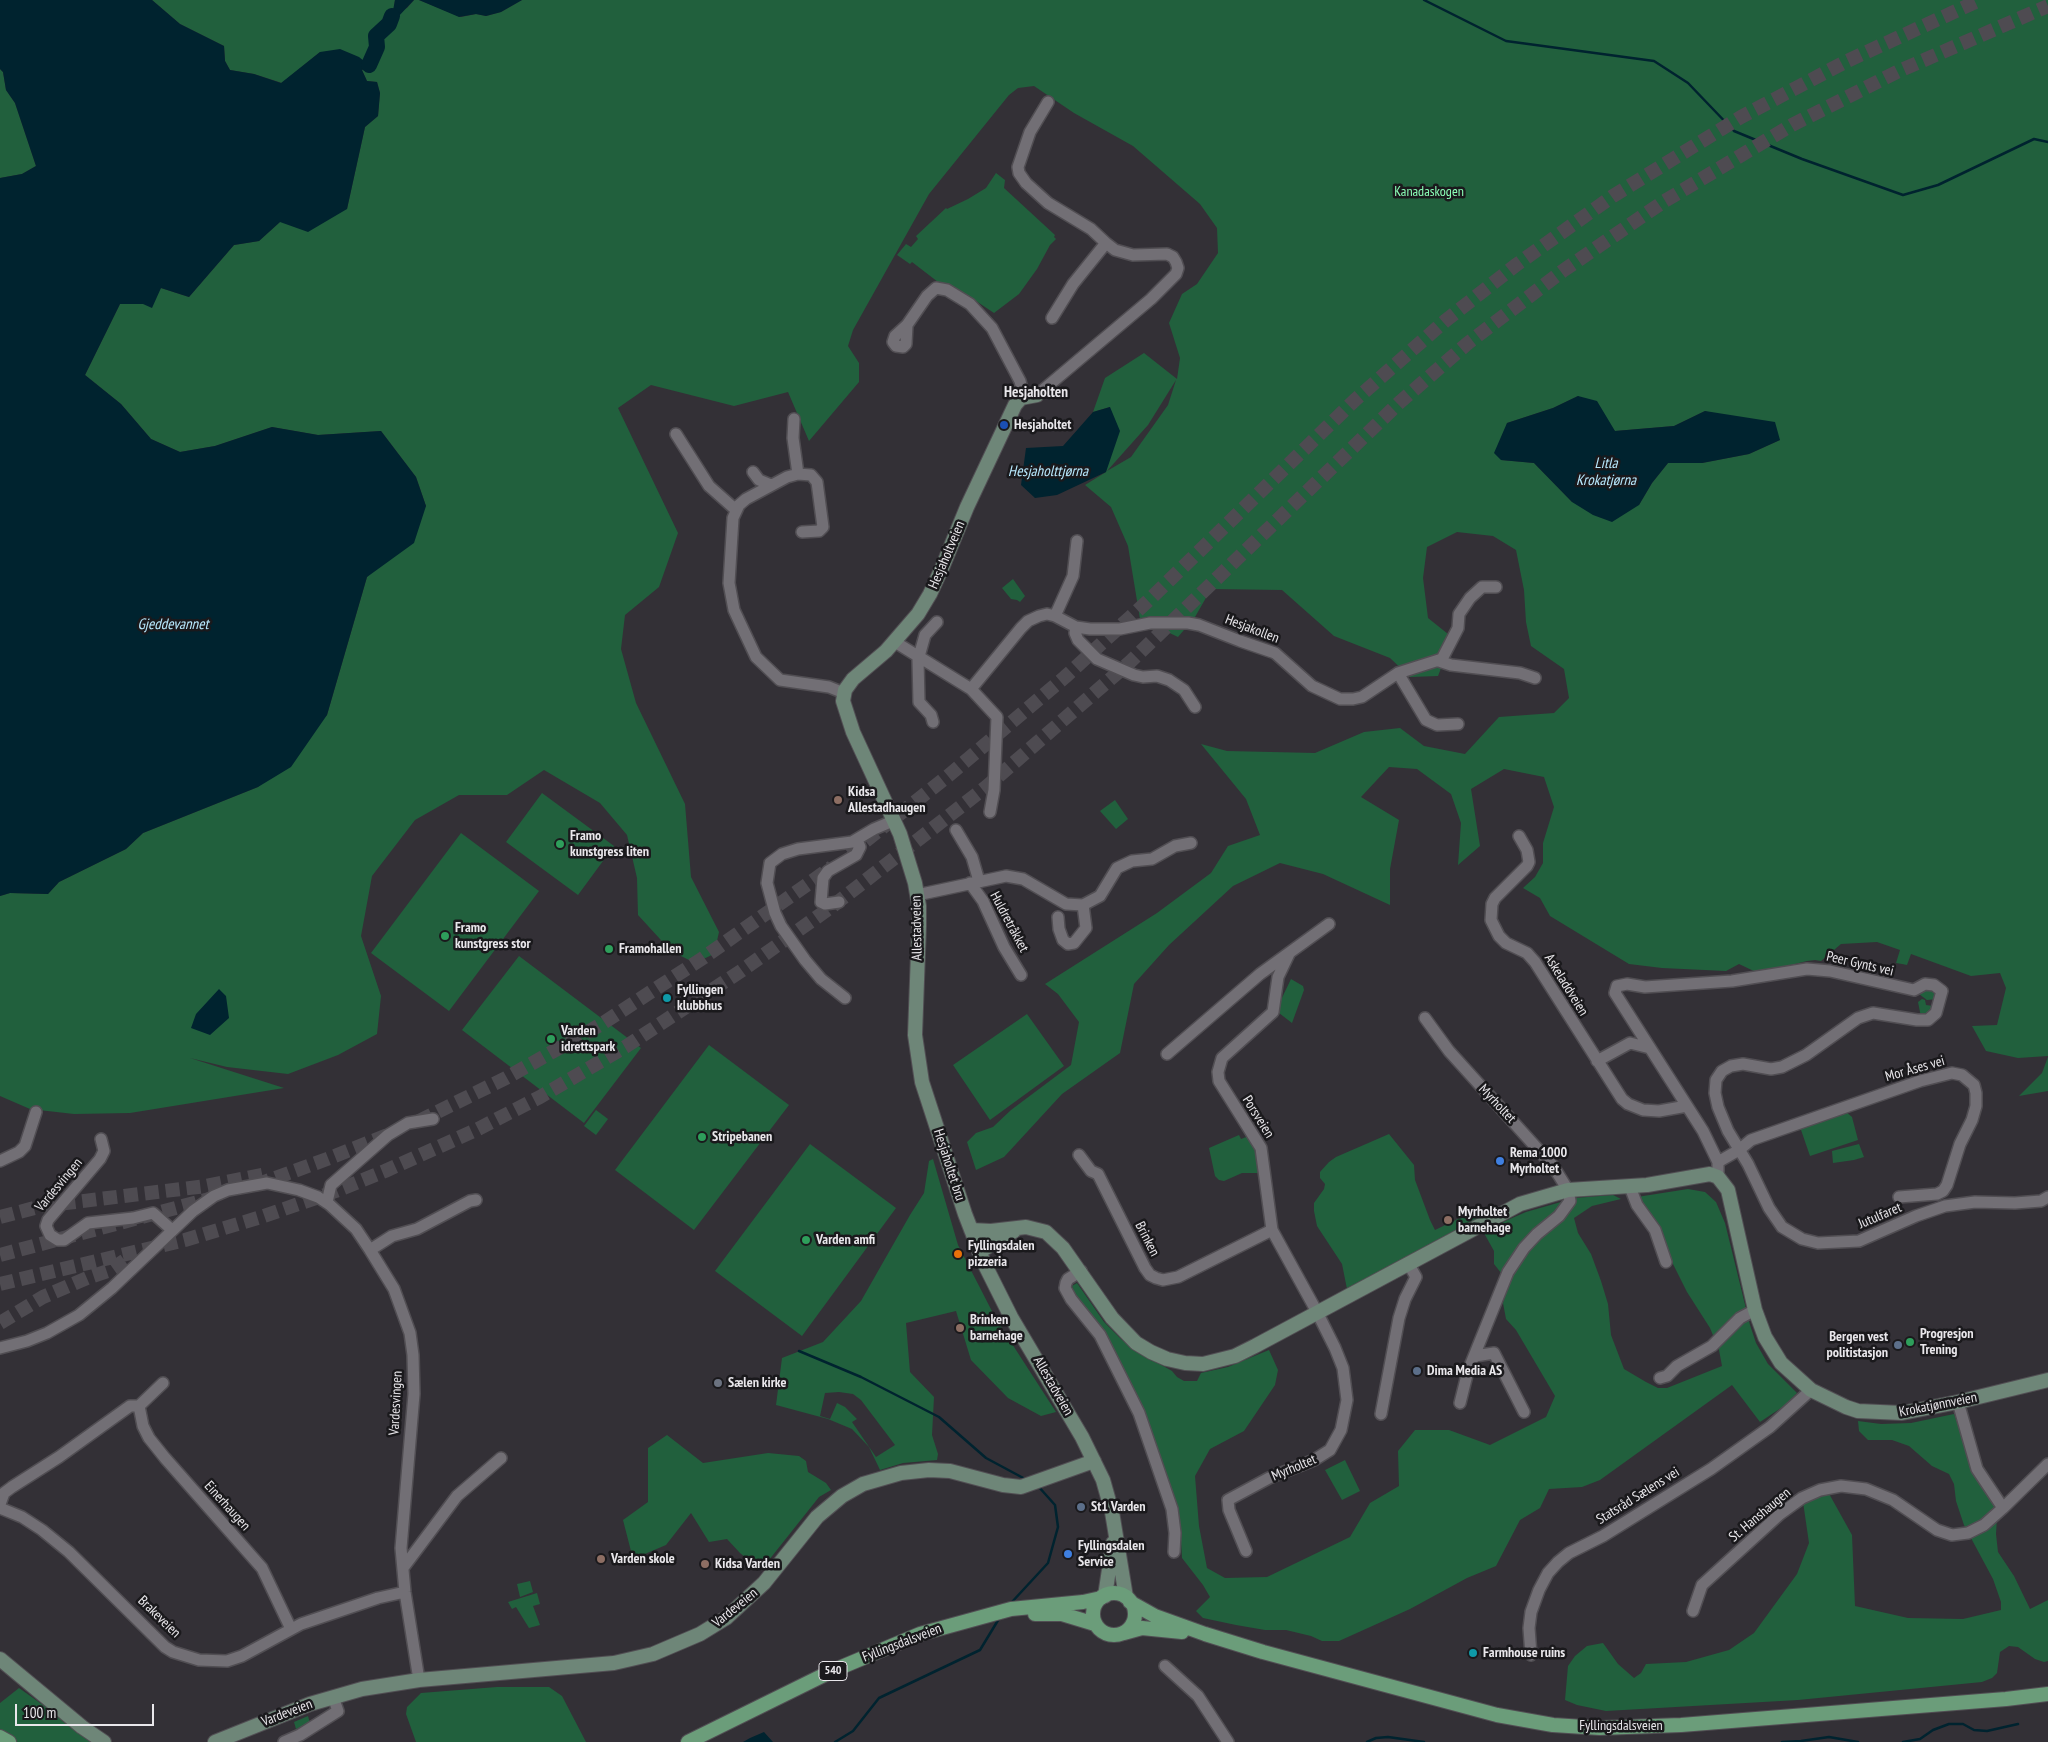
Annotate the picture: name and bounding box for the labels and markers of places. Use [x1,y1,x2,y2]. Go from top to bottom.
place label: Hesjaholtet [1014,417,1071,433]
marker: Hesjaholtet [998,419,1010,431]
place label: Kidsa Allestadhaugen [848,784,926,816]
marker: Kidsa Allestadhaugen [832,794,844,806]
place label: Framo kunstgress liten [570,828,649,860]
marker: Framo kunstgress liten [554,838,566,850]
place label: Framo kunstgress stor [455,920,531,952]
marker: Framo kunstgress stor [439,930,451,942]
place label: Framohallen [619,941,681,957]
marker: Framohallen [603,943,615,955]
place label: Fyllingen klubbhus [677,982,723,1014]
marker: Fyllingen klubbhus [661,992,673,1004]
place label: Varden idrettspark [561,1023,615,1056]
marker: Varden idrettspark [545,1033,557,1045]
place label: Stripebanen [712,1129,772,1145]
marker: Stripebanen [696,1131,708,1143]
place label: Rema 1000 Myrholtet [1510,1145,1567,1178]
marker: Rema 1000 Myrholtet [1494,1155,1506,1167]
place label: Myrholtet barnehage [1458,1204,1511,1236]
marker: Myrholtet barnehage [1442,1214,1454,1226]
place label: Varden amfi [816,1232,875,1248]
marker: Varden amfi [800,1234,812,1246]
place label: Fyllingsdalen pizzeria [968,1238,1034,1270]
marker: Fyllingsdalen pizzeria [952,1248,964,1260]
place label: Brinken barnehage [970,1312,1023,1344]
marker: Brinken barnehage [954,1322,966,1334]
place label: Progresjon Trening [1920,1326,1974,1358]
place label: Bergen vest politistasjon [1826,1329,1888,1361]
marker: Progresjon Trening [1904,1336,1916,1348]
marker: Bergen vest politistasjon [1892,1339,1904,1351]
place label: Dima Media AS [1427,1363,1502,1379]
marker: Dima Media AS [1411,1365,1423,1377]
place label: Sælen kirke [728,1375,786,1391]
marker: Sælen kirke [712,1377,724,1389]
place label: St1 Varden [1091,1499,1146,1515]
marker: St1 Varden [1075,1501,1087,1513]
place label: Fyllingsdalen Service [1078,1538,1144,1570]
marker: Fyllingsdalen Service [1062,1548,1074,1560]
place label: Varden skole [611,1551,675,1567]
marker: Varden skole [595,1553,607,1565]
place label: Kidsa Varden [715,1556,780,1572]
marker: Kidsa Varden [699,1558,711,1570]
place label: Farmhouse ruins [1483,1645,1565,1661]
marker: Farmhouse ruins [1467,1647,1479,1659]

